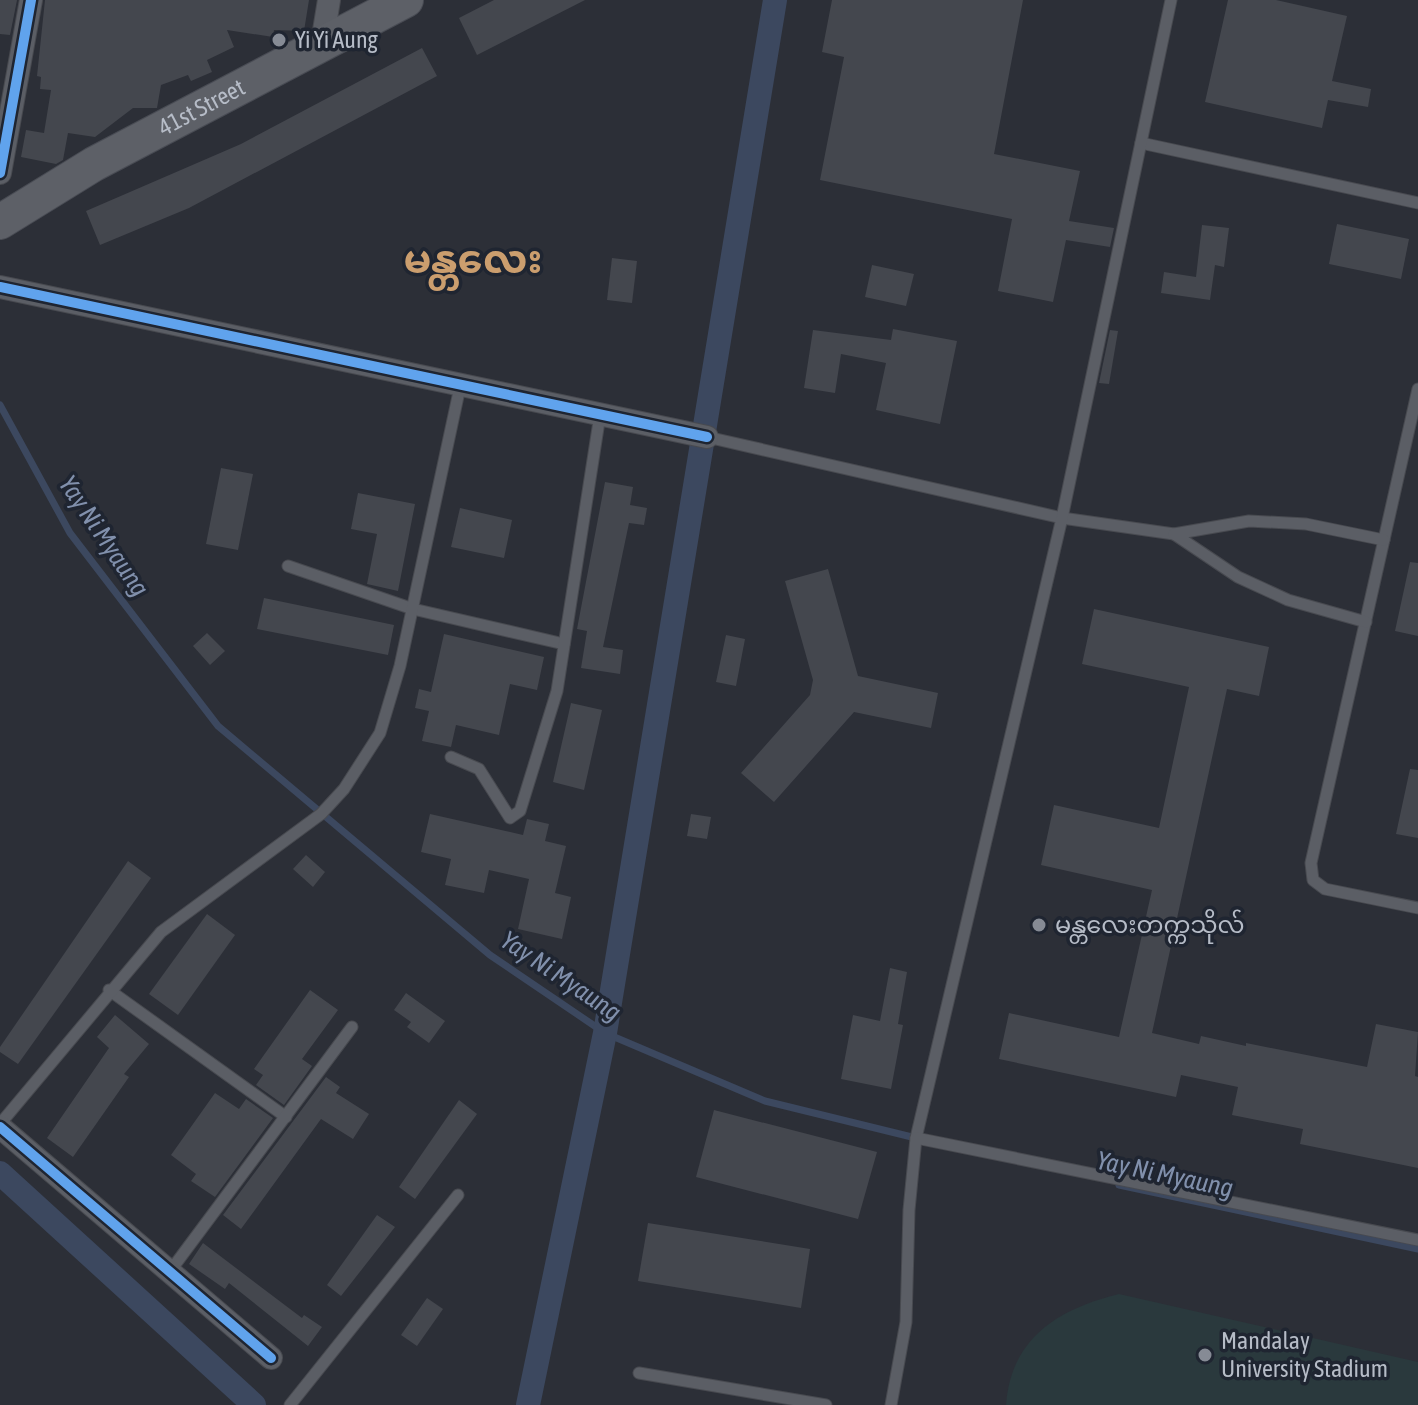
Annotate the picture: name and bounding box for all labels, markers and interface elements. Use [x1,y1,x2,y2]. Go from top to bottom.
place label: Yi Yi Aung [295,26,379,53]
marker: Yi Yi Aung [270,31,288,49]
street label: 41st Street [153,73,249,141]
district label: မန္တလေး [403,236,543,291]
water label: Yay Ni Myaung [53,470,155,602]
place label: မန္တလေးတက္ကသိုလ် [1055,909,1245,944]
marker: မန္တလေးတက္ကသိုလ် [1030,916,1048,934]
water label: Yay Ni Myaung [495,925,627,1027]
water label: Yay Ni Myaung [1094,1145,1236,1203]
place label: Mandalay University Stadium [1221,1327,1388,1382]
marker: Mandalay University Stadium [1196,1346,1214,1364]

